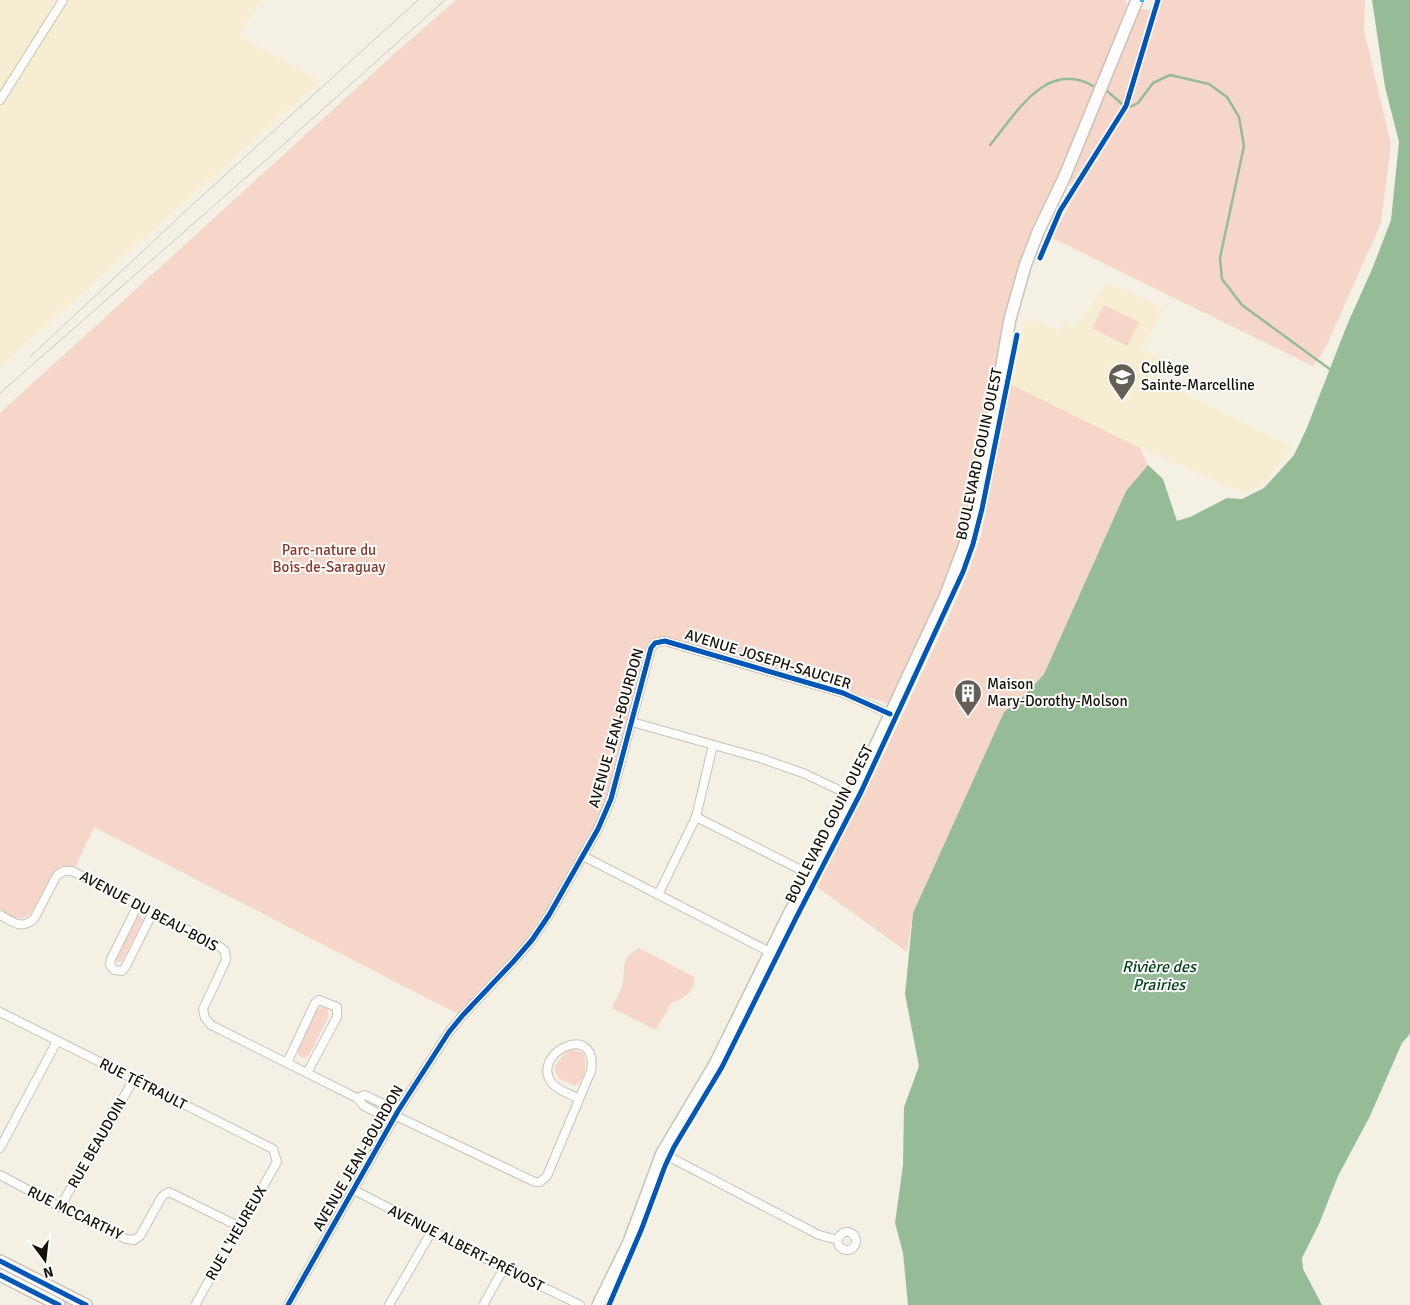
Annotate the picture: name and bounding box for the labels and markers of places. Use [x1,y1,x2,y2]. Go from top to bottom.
place label: Collège Sainte-Marcelline [1141,359,1255,394]
school or university icon: Collège Sainte-Marcelline [1107,362,1137,401]
place label: Maison Mary-Dorothy-Molson [987,675,1128,710]
building icon: Maison Mary-Dorothy-Molson [953,678,983,717]

